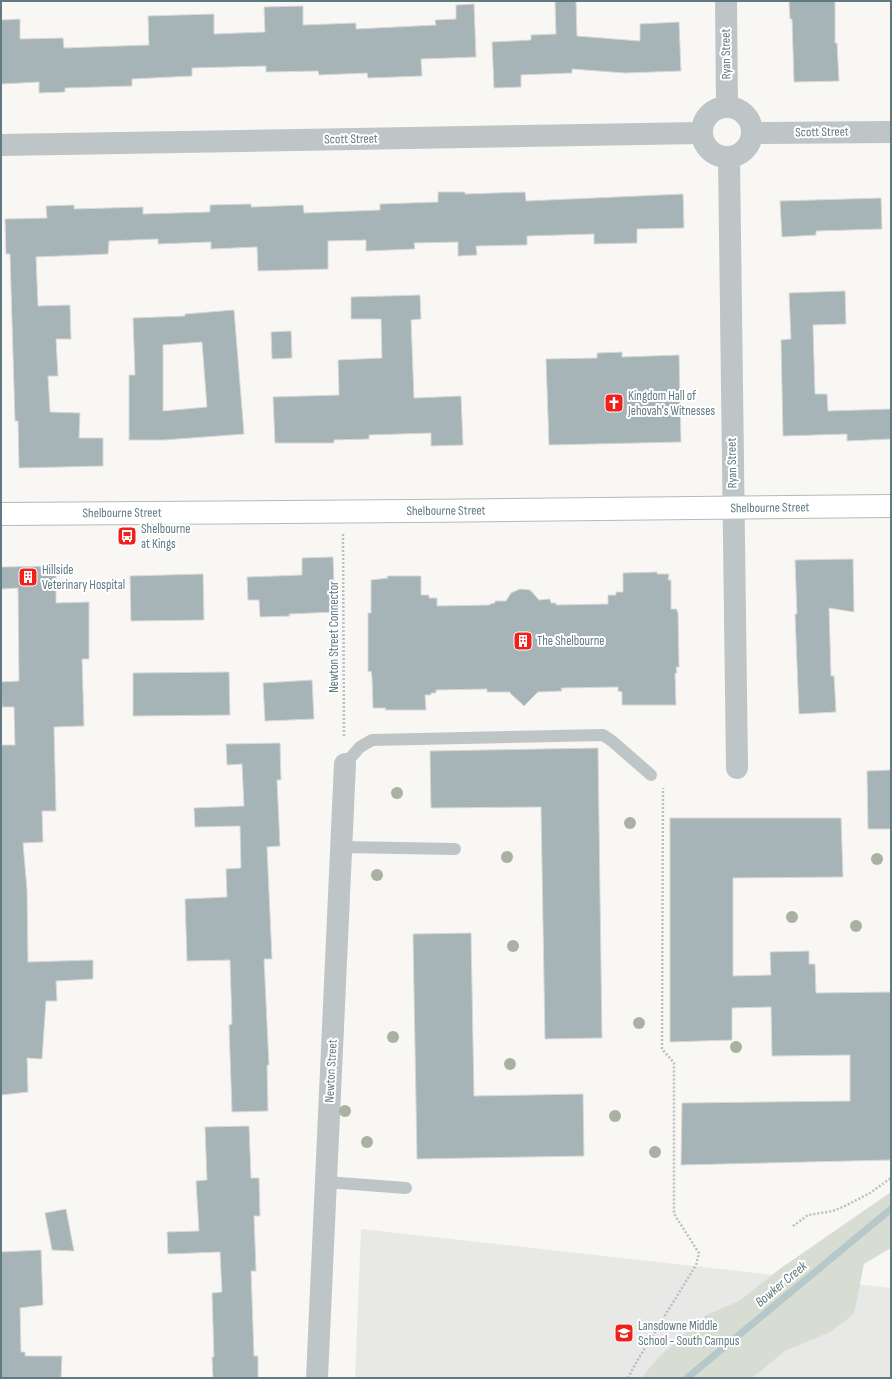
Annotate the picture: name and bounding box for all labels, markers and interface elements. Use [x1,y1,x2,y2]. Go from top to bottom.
street label: Ryan Street [718,28,734,79]
street label: Scott Street [795,124,849,140]
street label: Scott Street [324,131,378,147]
place label: Kingdom Hall of Jehovah's Witnesses [627,388,716,419]
church icon: Kingdom Hall of Jehovah's Witnesses [603,392,625,414]
street label: Ryan Street [724,437,740,488]
street label: Shelbourne Street [730,499,810,516]
street label: Shelbourne Street [406,502,486,519]
street label: Shelbourne Street [82,505,162,521]
place label: Shelbourne at Kings [141,521,191,552]
bus stop icon: Shelbourne at Kings [116,525,138,547]
place label: Hillside Veterinary Hospital [42,562,125,593]
building icon: Hillside Veterinary Hospital [17,566,39,588]
street label: Newton Street Connector [326,581,342,693]
building icon: The Shelbourne [512,630,534,652]
place label: The Shelbourne [537,633,605,649]
street label: Newton Street [321,1039,341,1103]
water label: Bowker Creek [752,1257,811,1311]
place label: Lansdowne Middle School - South Campus [638,1318,740,1349]
school or university icon: Lansdowne Middle School - South Campus [613,1322,635,1344]

